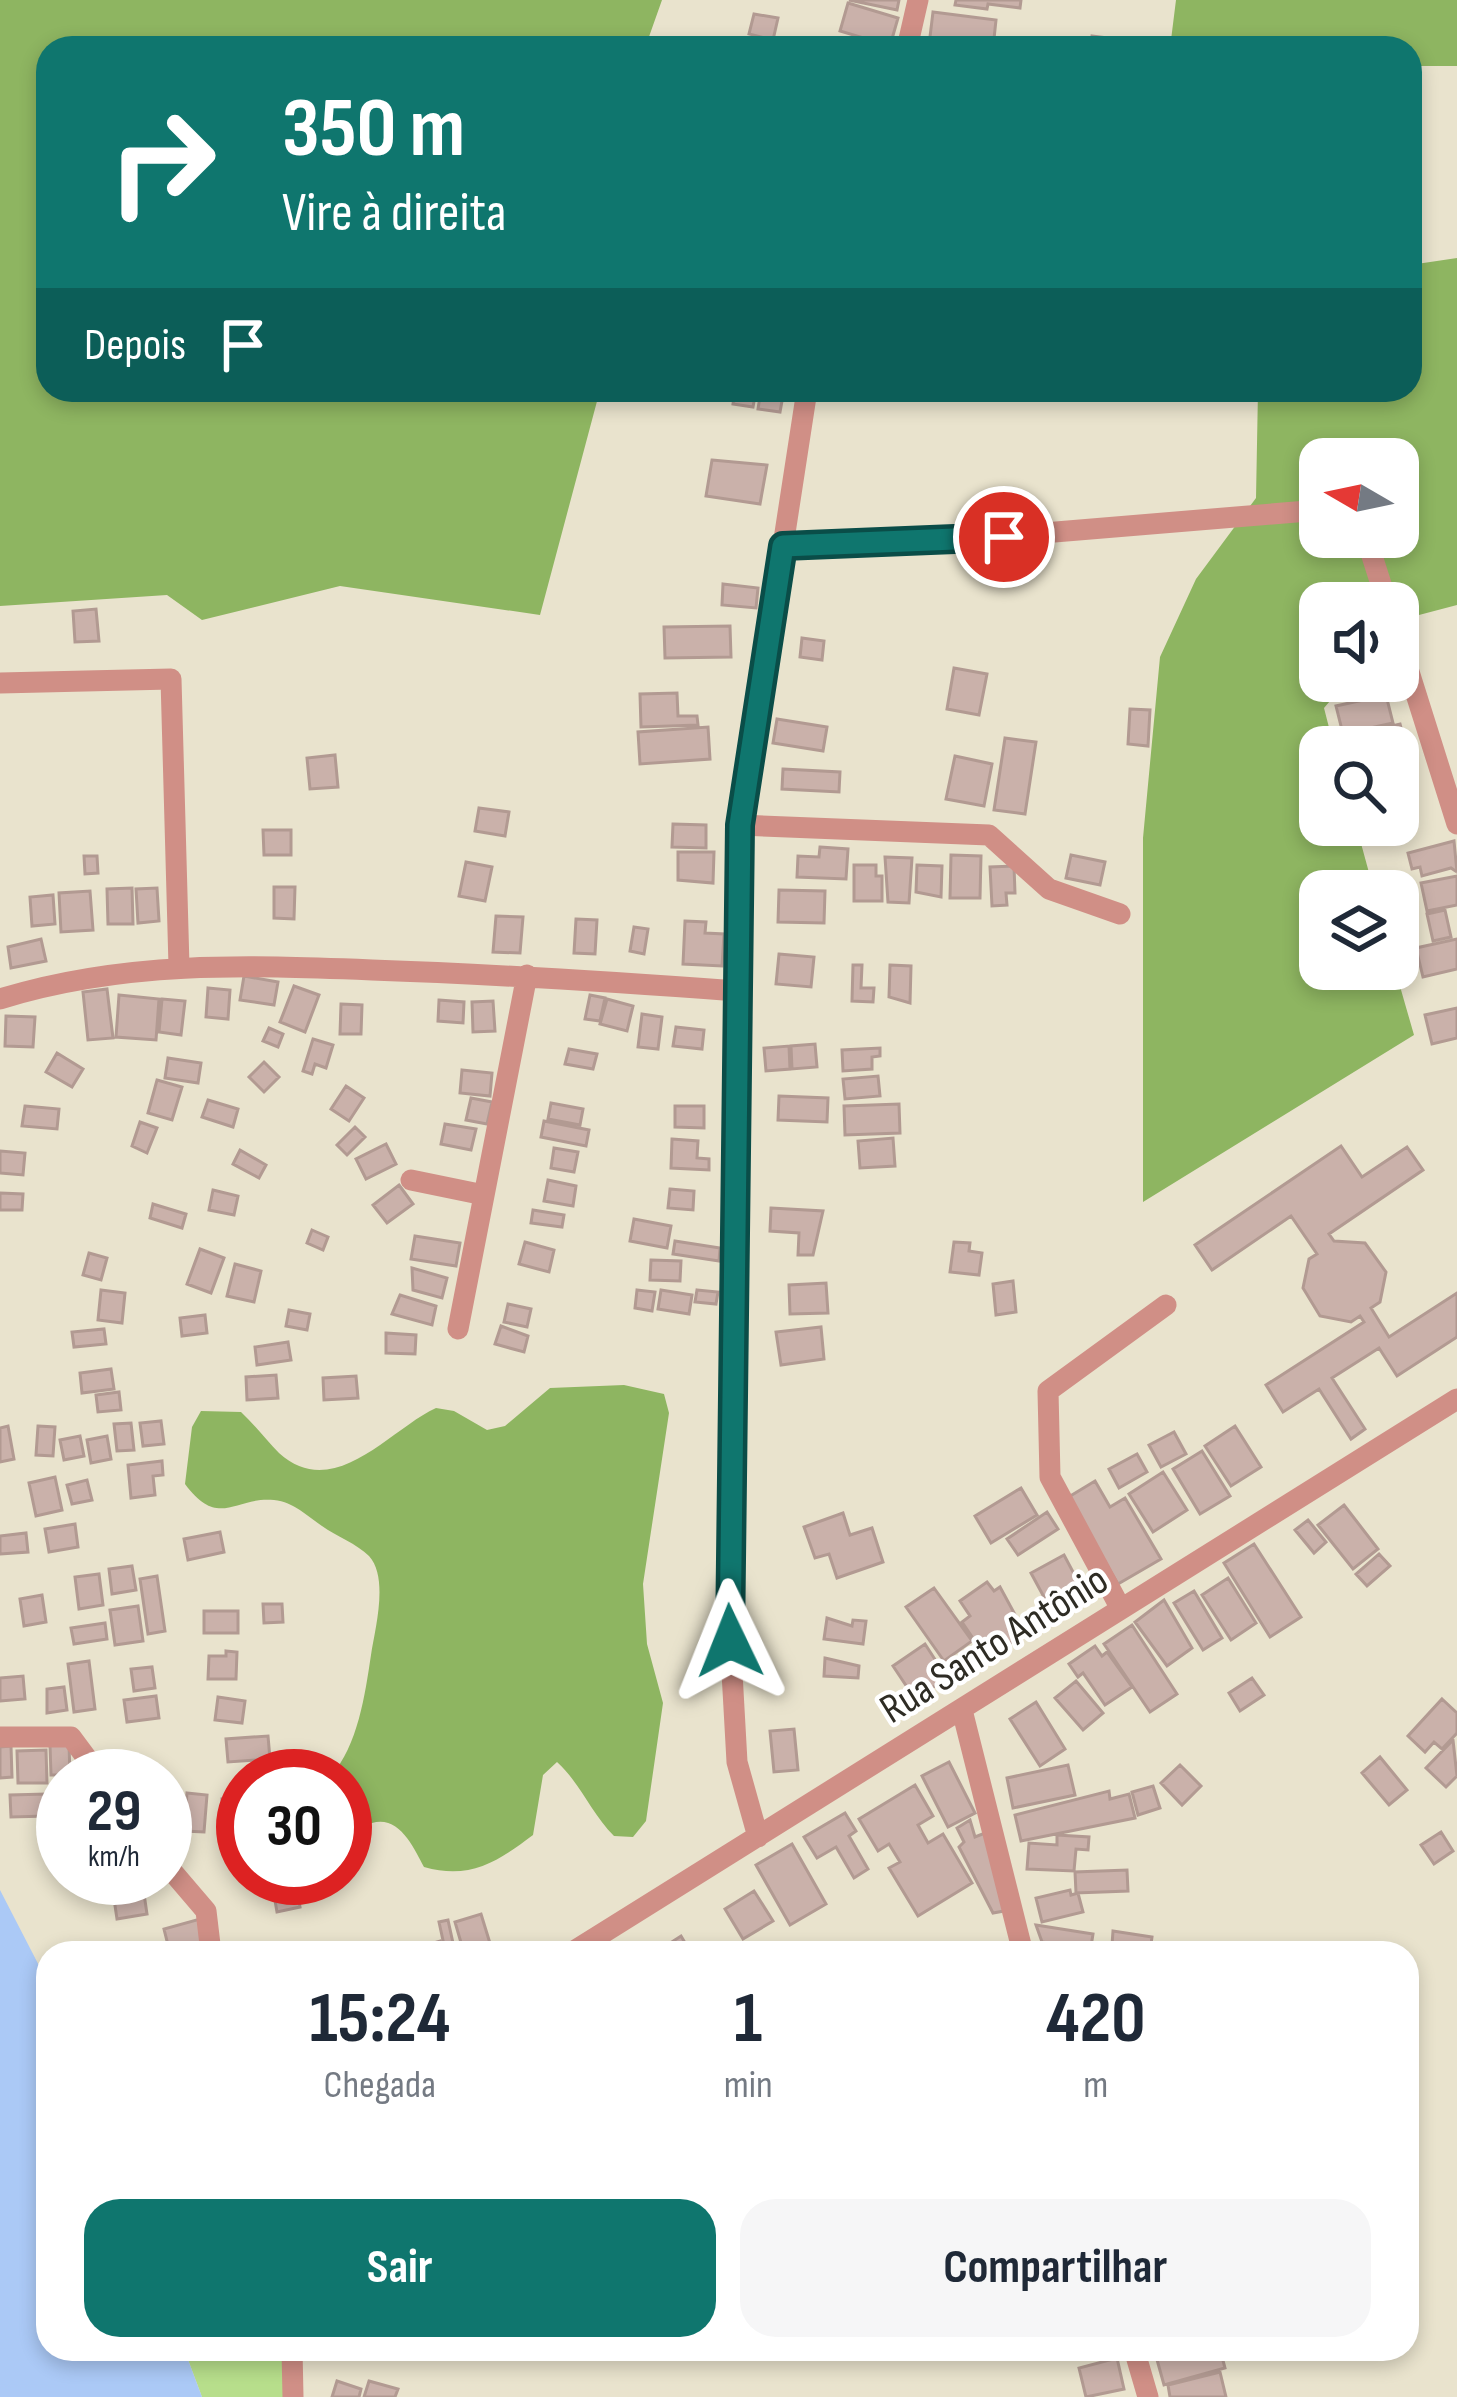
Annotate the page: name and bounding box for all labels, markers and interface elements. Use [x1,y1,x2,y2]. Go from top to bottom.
text: 350 m [282,79,465,180]
icon: right [84,84,240,240]
text: Vire à direita [282,181,507,246]
icon: arrive [210,312,276,378]
text: Depois [84,318,186,373]
north arrow [1299,438,1419,558]
map controls [1299,438,1419,990]
pin [953,486,1055,588]
icon: arrive [971,504,1037,570]
button: sound [1299,582,1419,702]
button: search [1299,726,1419,846]
button: layers [1299,870,1419,990]
street label: Rua Santo Antônio [871,1555,1118,1735]
position arrow [667,1578,793,1704]
speed limit sign: 30 [216,1749,372,1905]
text: 29 [87,1776,141,1848]
text: km/h [88,1839,140,1875]
text: 15:24 [309,1976,450,2063]
text: 1 [734,1976,762,2063]
text: 420 [1046,1976,1146,2063]
text: Chegada [324,2062,436,2109]
text: min [724,2062,773,2109]
text: m [1083,2062,1108,2109]
button: Sair [84,2199,716,2337]
button: Compartilhar [740,2199,1371,2337]

